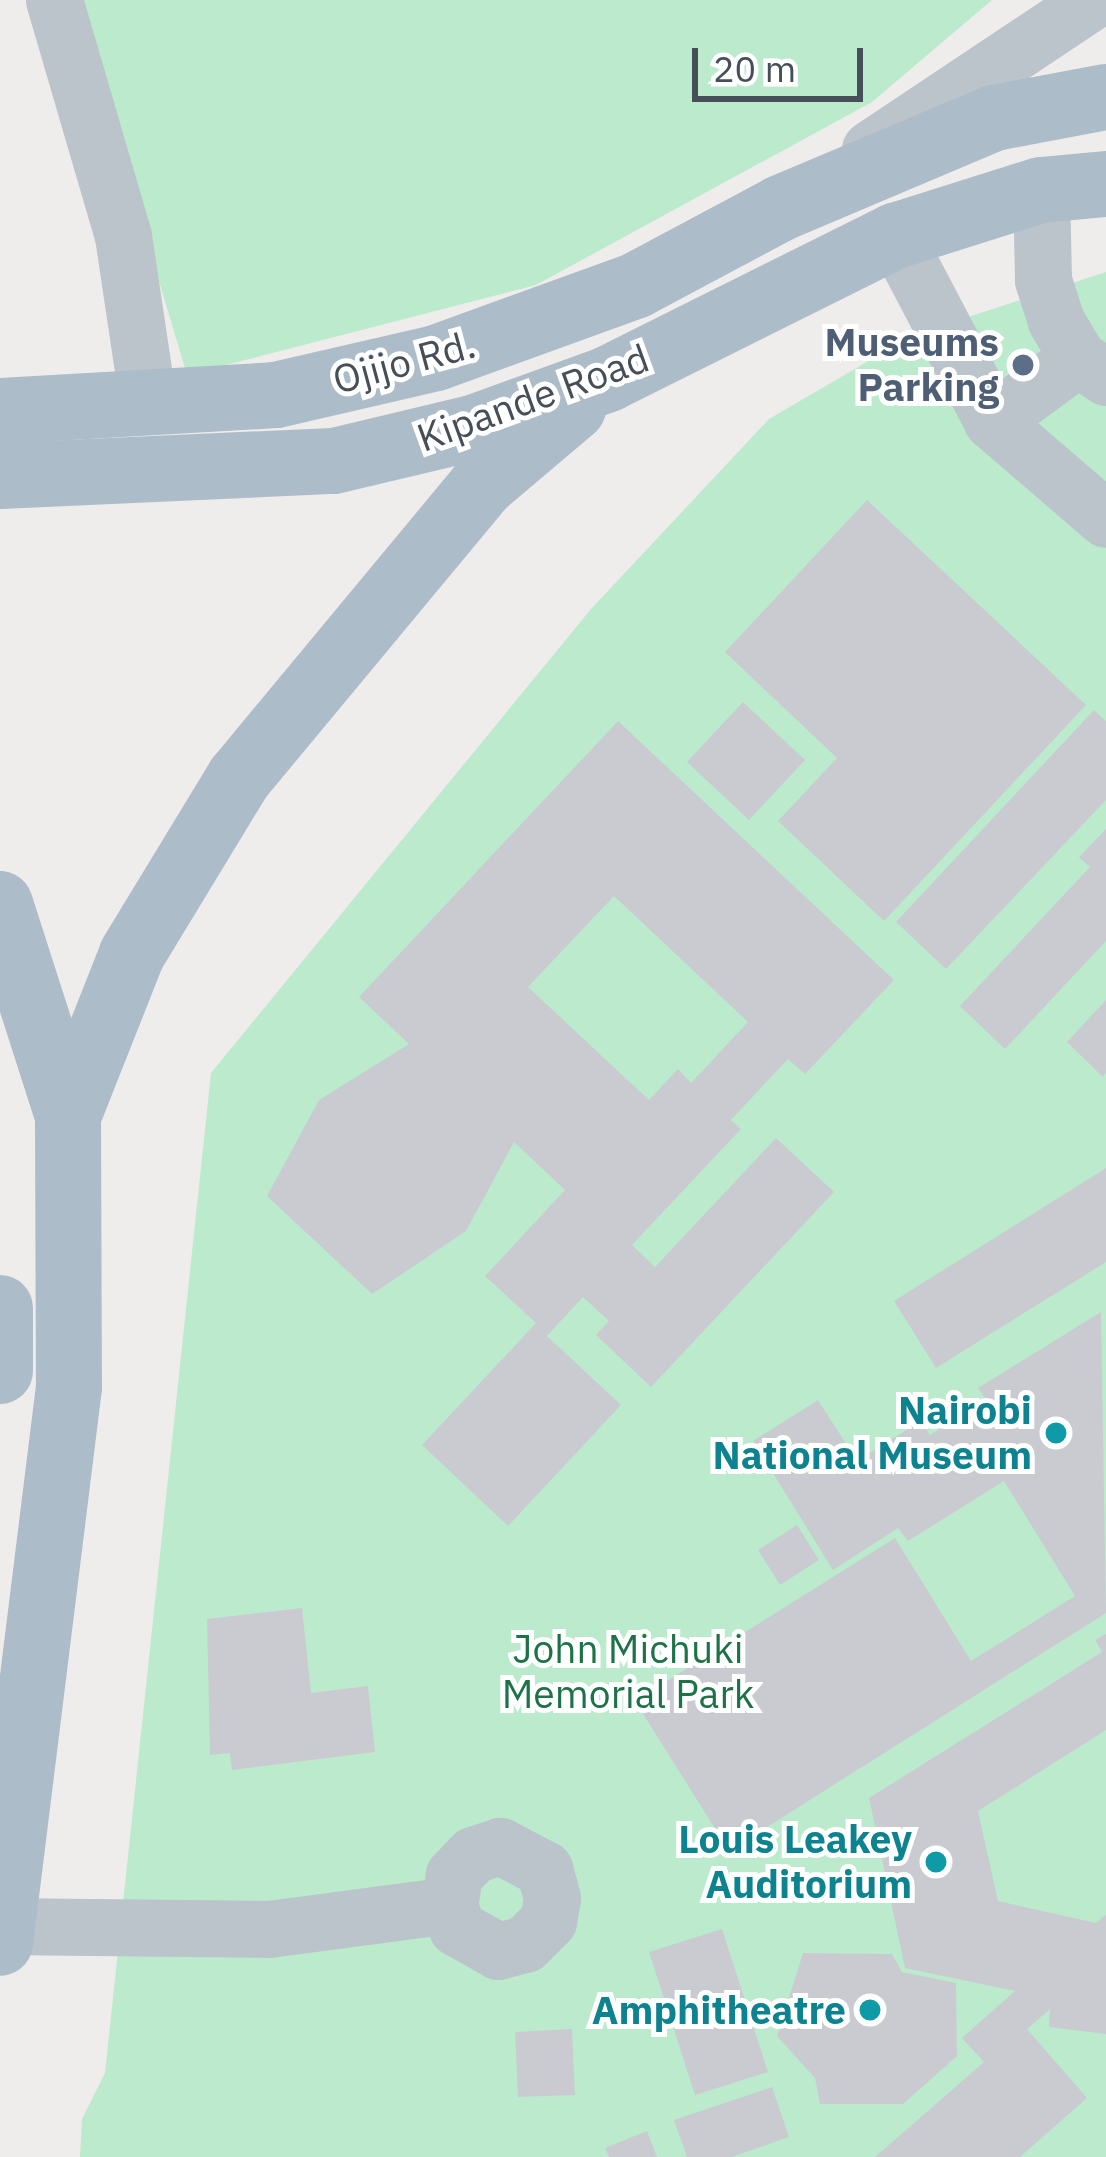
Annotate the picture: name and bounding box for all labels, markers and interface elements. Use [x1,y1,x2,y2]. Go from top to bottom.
scale bar [698,24,869,98]
text: 20 m [713,45,796,92]
place label: Museums Parking [824,320,999,411]
street label: Ojijo Rd. [328,321,480,403]
street label: Kipande Road [411,334,655,462]
marker: Museums Parking [1010,352,1036,378]
place label: Nairobi National Museum [712,1388,1032,1479]
marker: Nairobi National Museum [1043,1420,1069,1446]
park label: John Michuki Memorial Park [502,1627,754,1718]
place label: Louis Leakey Auditorium [678,1817,912,1908]
marker: Louis Leakey Auditorium [923,1849,949,1875]
place label: Amphitheatre [592,1987,846,2033]
marker: Amphitheatre [857,1997,883,2023]

